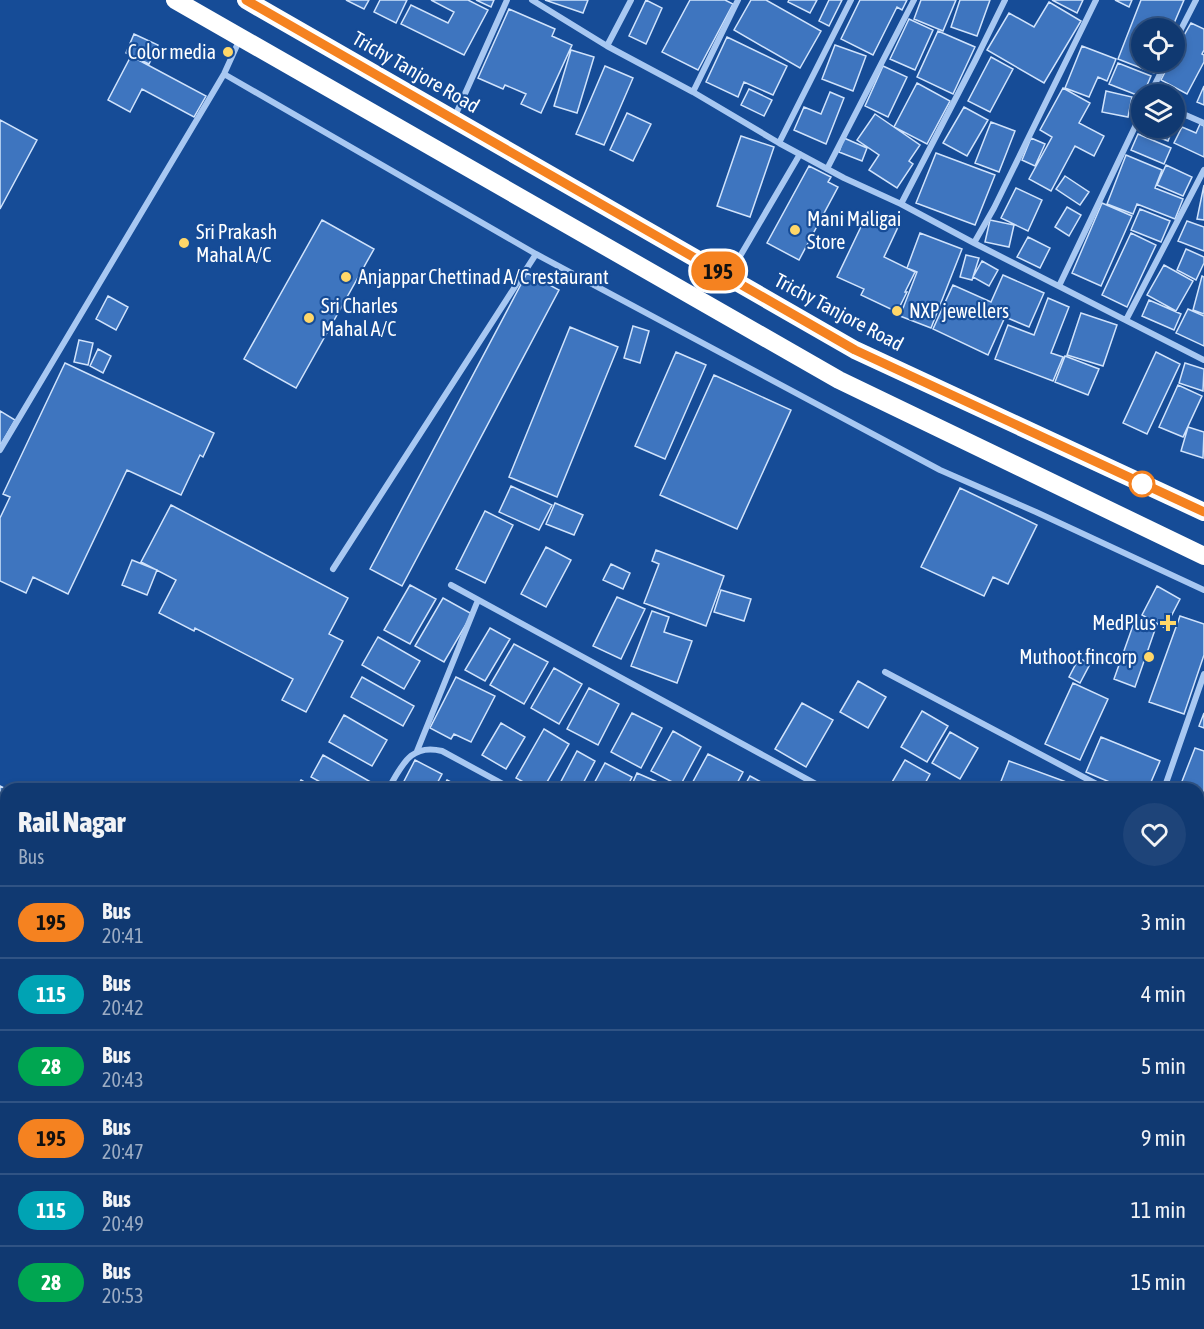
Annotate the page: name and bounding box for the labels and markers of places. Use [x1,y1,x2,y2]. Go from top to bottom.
place label: Color media [128,40,216,63]
marker: Color media [221,45,235,59]
place label: Mani Maligai Store [807,207,901,253]
place label: Sri Prakash Mahal A/C [196,220,277,266]
marker: Mani Maligai Store [788,223,802,237]
marker: Sri Prakash Mahal A/C [177,236,191,250]
place label: Anjappar Chettinad A/C restaurant [358,265,609,288]
marker: Anjappar Chettinad A/C restaurant [339,270,353,284]
place label: Sri Charles Mahal A/C [321,294,398,340]
place label: NXP jewellers [909,299,1009,322]
marker: NXP jewellers [890,304,904,318]
marker: Sri Charles Mahal A/C [302,311,316,325]
unlabelled marker [1129,471,1155,497]
place label: MedPlus [1092,611,1156,634]
marker: MedPlus [1161,616,1175,630]
place label: Muthoot fincorp [1019,645,1137,668]
marker: Muthoot fincorp [1142,650,1156,664]

